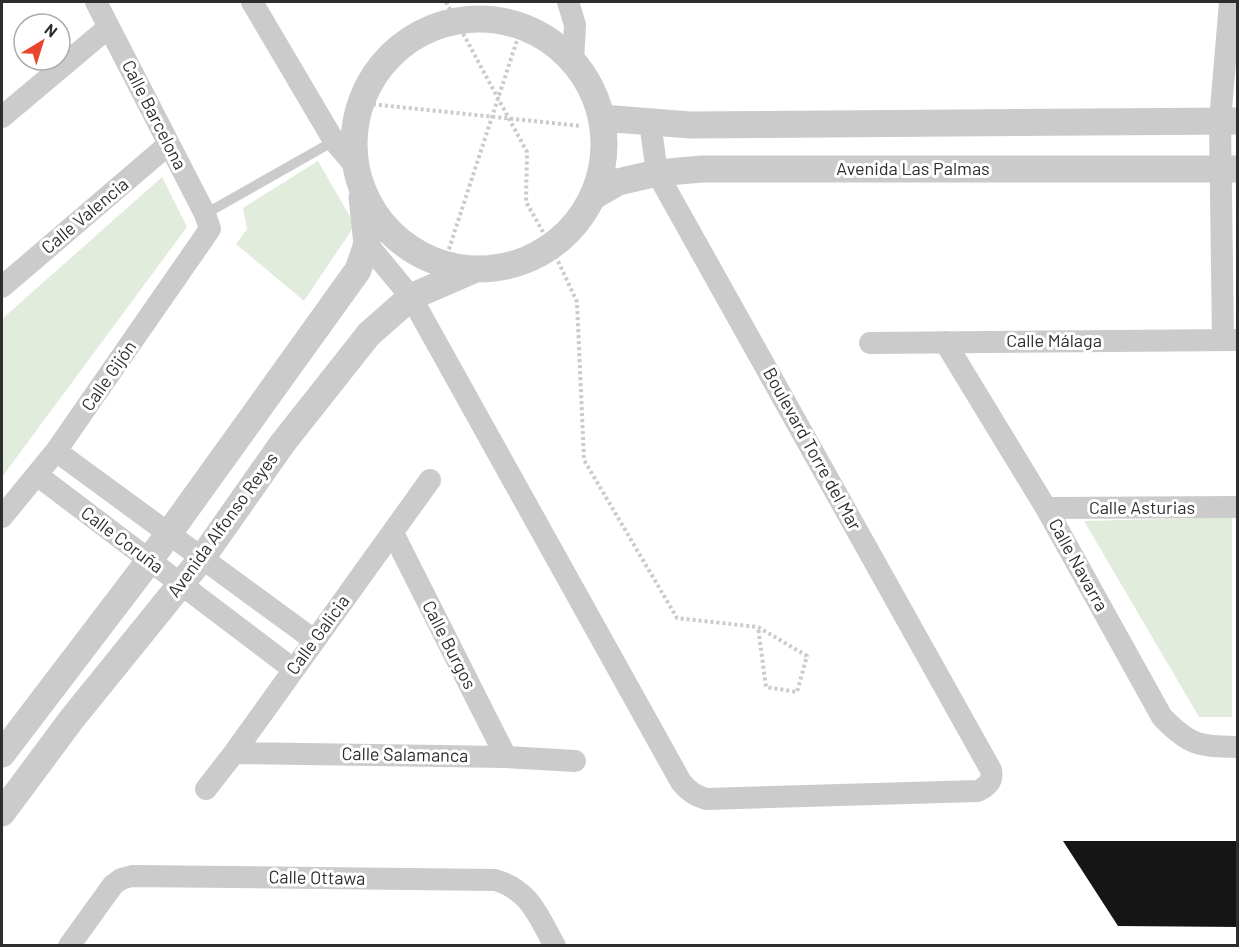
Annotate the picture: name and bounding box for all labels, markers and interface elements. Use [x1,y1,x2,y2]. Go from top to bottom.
north arrow [12,12,72,72]
text: N [42,19,62,41]
street label: Calle Barcelona [118,56,192,173]
street label: Avenida Las Palmas [836,157,990,179]
street label: Calle Valencia [36,172,132,258]
street label: Calle Málaga [1006,329,1102,351]
street label: Calle Gijón [76,336,140,415]
street label: Boulevard Torre del Mar [759,363,867,534]
street label: Avenida Alfonso Reyes [162,448,282,601]
street label: Calle Asturias [1089,496,1195,518]
street label: Calle Coruña [77,501,168,577]
street label: Calle Navarra [1044,514,1113,615]
street label: Calle Galicia [281,590,354,679]
street label: Calle Burgos [418,597,482,693]
street label: Calle Salamanca [341,742,469,766]
street label: Calle Ottawa [268,865,366,889]

